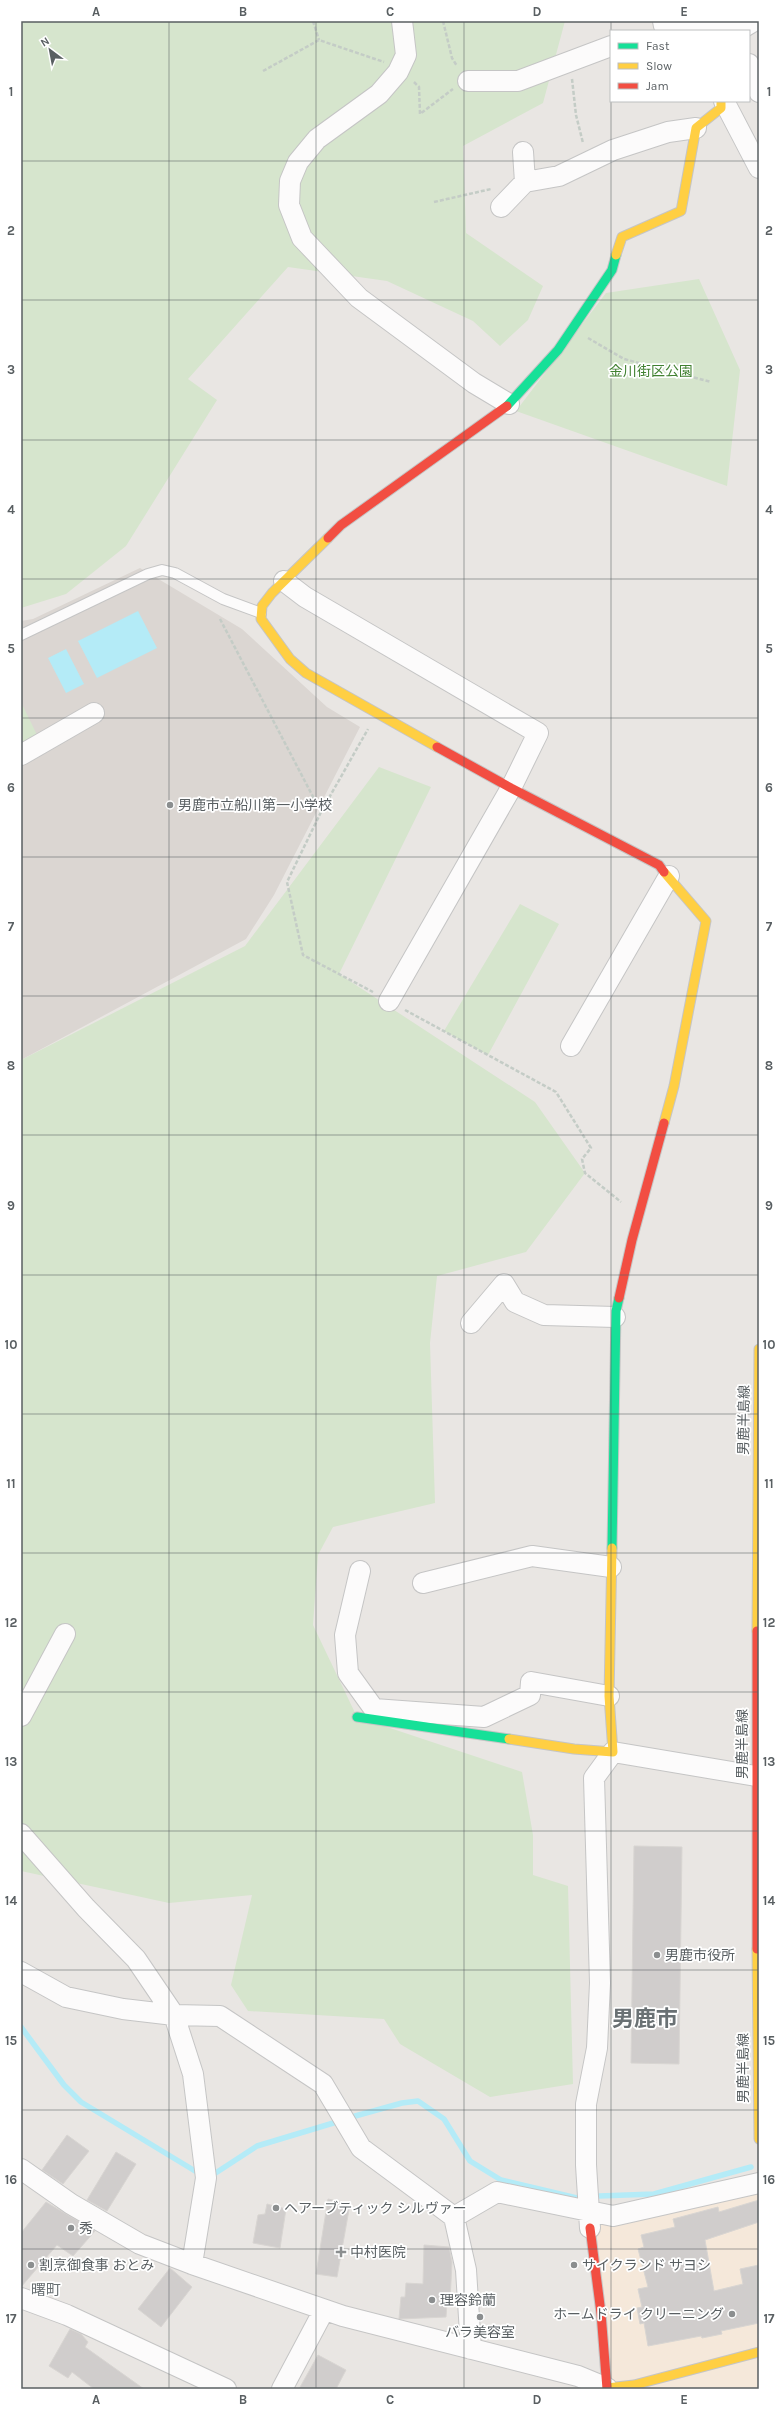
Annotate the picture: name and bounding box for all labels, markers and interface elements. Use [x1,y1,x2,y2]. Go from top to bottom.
text: A [92,4,100,19]
text: B [239,4,247,19]
text: C [386,4,394,19]
text: D [533,4,542,19]
text: E [680,4,688,19]
north arrow [30,30,70,70]
legend [610,30,750,102]
text: N [38,34,52,50]
text: Fast [646,39,670,53]
text: Slow [646,59,672,73]
text: Jam [646,79,669,93]
text: 1 [9,84,13,99]
text: 1 [767,84,771,99]
text: 2 [7,223,15,238]
text: 2 [765,223,773,238]
text: 3 [7,362,15,377]
text: 3 [765,362,773,377]
park label: 金川街区公園 [609,363,693,380]
text: 4 [7,502,15,517]
text: 4 [765,502,773,517]
text: 5 [7,641,15,656]
text: 5 [765,641,773,656]
text: 6 [7,780,15,795]
text: 6 [765,780,773,795]
place label: 男鹿市立船川第一小学校 [178,797,332,814]
marker: 男鹿市立船川第一小学校 [165,800,175,810]
text: 7 [8,919,15,934]
text: 7 [766,919,773,934]
text: 8 [7,1058,15,1073]
text: 8 [765,1058,773,1073]
text: 9 [7,1198,15,1213]
text: 9 [765,1198,773,1213]
text: 10 [5,1337,17,1352]
text: 10 [763,1337,775,1352]
street label: 男鹿半島線 [735,1385,753,1455]
text: 11 [6,1476,16,1491]
text: 11 [764,1476,774,1491]
text: 12 [5,1615,17,1630]
text: 12 [763,1615,775,1630]
street label: 男鹿半島線 [734,1709,751,1779]
text: 13 [5,1754,17,1769]
text: 13 [763,1754,775,1769]
text: 14 [5,1893,17,1908]
text: 14 [763,1893,775,1908]
place label: 男鹿市役所 [665,1947,735,1964]
marker: 男鹿市役所 [652,1950,662,1960]
district label: 男鹿市 [612,2006,678,2032]
text: 15 [5,2033,18,2048]
street label: 男鹿半島線 [735,2033,752,2103]
text: 15 [763,2033,776,2048]
text: 16 [5,2172,17,2187]
text: 16 [763,2172,775,2187]
place label: ヘアーブティック シルヴァー [284,2200,467,2217]
marker: ヘアーブティック シルヴァー [271,2203,281,2213]
place label: 秀 [79,2220,93,2237]
marker: 秀 [66,2223,76,2233]
place label: 中村医院 [350,2244,406,2261]
marker: 中村医院 [335,2246,347,2258]
place label: 割烹御食事 おとみ [39,2257,154,2274]
place label: サイクランド サヨシ [582,2257,711,2274]
marker: 割烹御食事 おとみ [26,2260,36,2270]
marker: サイクランド サヨシ [569,2260,579,2270]
district label: 曙町 [31,2281,61,2299]
place label: 理容鈴蘭 [440,2292,496,2309]
marker: 理容鈴蘭 [427,2295,437,2305]
place label: ホームドライ クリーニング [553,2306,724,2323]
marker: ホームドライ クリーニング [727,2309,737,2319]
text: 17 [5,2311,17,2326]
text: 17 [763,2311,775,2326]
marker: バラ美容室 [475,2312,485,2322]
place label: バラ美容室 [445,2324,515,2341]
text: A [92,2392,100,2407]
text: B [239,2392,247,2407]
text: C [386,2392,394,2407]
text: D [533,2392,542,2407]
text: E [680,2392,688,2407]

